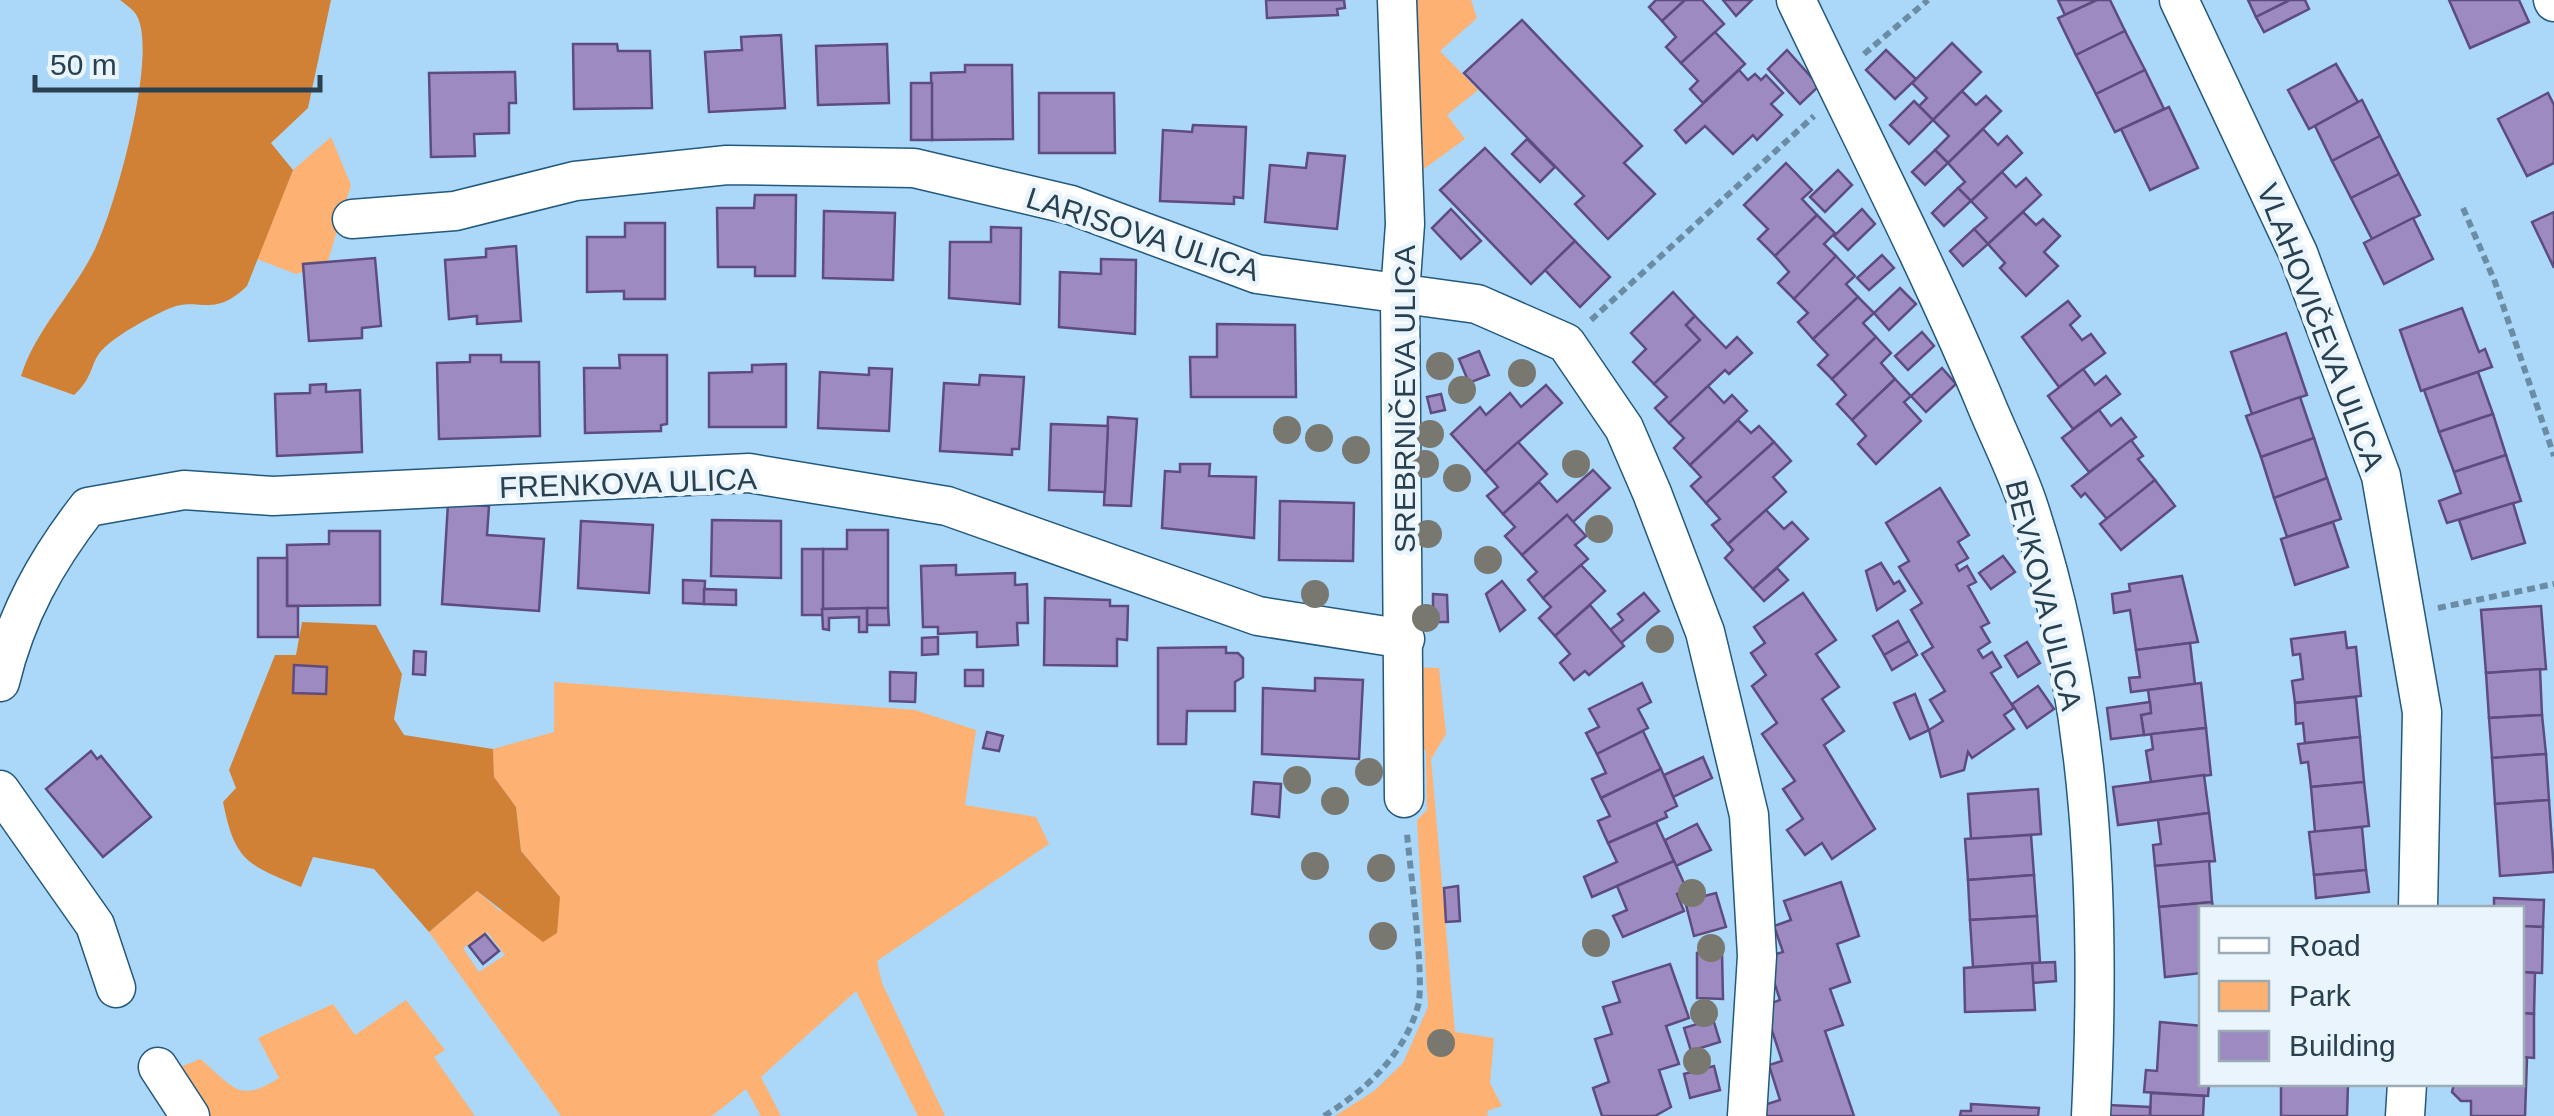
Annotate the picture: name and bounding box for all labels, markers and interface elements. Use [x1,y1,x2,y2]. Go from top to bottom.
scale bar [35,30,320,92]
text: 50 m [50,48,117,81]
street label: VLAHOVIČEVA ULICA [2251,179,2391,475]
street label: LARISOVA ULICA [1022,181,1264,287]
street label: SREBRNIČEVA ULICA [1388,245,1421,553]
street label: FRENKOVA ULICA [499,462,757,504]
street label: BEVKOVA ULICA [1999,476,2089,714]
legend [2199,906,2524,1086]
text: Road [2289,929,2361,962]
text: Park [2289,979,2352,1012]
text: Building [2289,1029,2396,1062]

